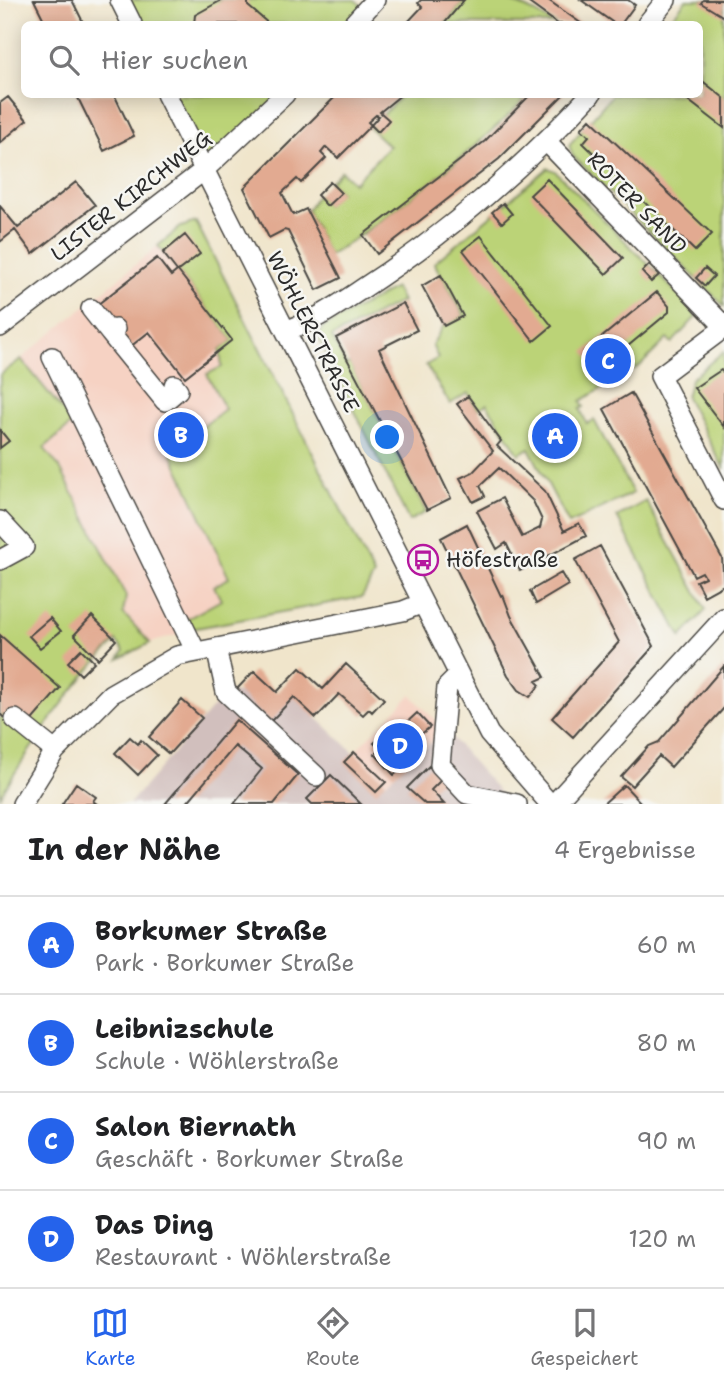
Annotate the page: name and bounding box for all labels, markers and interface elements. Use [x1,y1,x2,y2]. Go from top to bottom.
search box [21,21,703,98]
icon: search [45,41,83,79]
text: Hier suchen [101,42,248,77]
street label: LISTER KIRCHWEG [45,124,217,268]
street label: ROTER SAND [581,146,693,260]
street label: WÖHLERSTRASSE [260,247,366,417]
pin: C [585,335,631,387]
pin: B [158,409,204,461]
pin: A [532,410,578,462]
your location [370,420,404,454]
bus stop icon: Höfestraße [406,543,440,577]
place label: Höfestraße [446,546,559,574]
pin: D [377,720,423,772]
text: In der Nähe [28,829,221,870]
text: 4 Ergebnisse [554,835,696,865]
text: Borkumer Straße [95,913,327,948]
text: A [42,930,60,960]
text: 60 m [637,930,696,960]
text: Park · Borkumer Straße [95,948,355,978]
text: Leibnizschule [95,1011,274,1046]
text: B [44,1028,58,1058]
text: 80 m [637,1028,696,1058]
text: Schule · Wöhlerstraße [95,1046,339,1076]
text: Salon Biernath [95,1109,296,1144]
text: C [44,1126,58,1156]
text: 90 m [636,1126,696,1156]
text: Geschäft · Borkumer Straße [95,1144,404,1174]
text: Das Ding [95,1207,213,1242]
text: D [43,1224,59,1254]
text: 120 m [628,1224,696,1254]
text: Restaurant · Wöhlerstraße [95,1242,391,1272]
tab: Karte [85,1304,136,1371]
tab: Route [306,1304,360,1371]
tab: Gespeichert [531,1304,639,1371]

